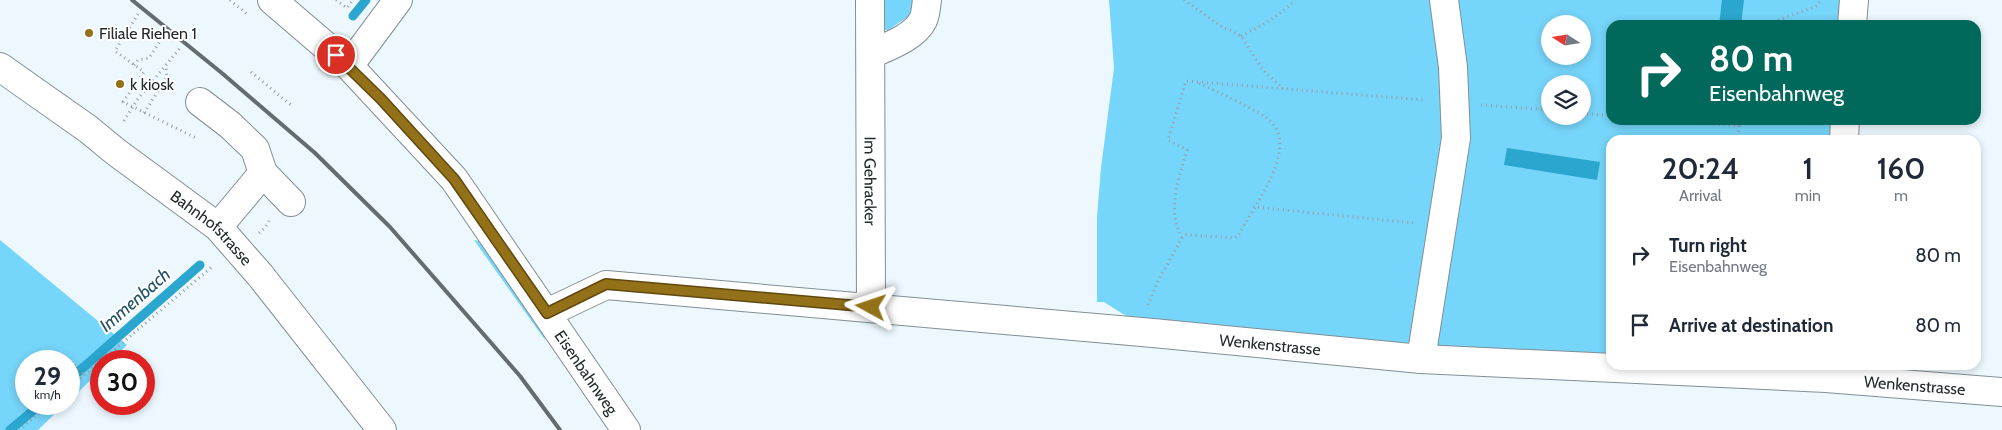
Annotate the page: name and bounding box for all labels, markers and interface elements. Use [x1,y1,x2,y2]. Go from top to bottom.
north arrow [1541,15,1591,65]
map controls [1541,15,1591,125]
place label: Filiale Riehen 1 [99,24,197,43]
marker: Filiale Riehen 1 [83,27,95,39]
pin [315,34,357,76]
text: 80 m [1709,37,1793,80]
icon: right [1626,40,1691,105]
icon: arrive [322,41,350,69]
place label: k kiosk [130,75,175,94]
button: layers [1541,75,1591,125]
marker: k kiosk [114,78,126,90]
text: Eisenbahnweg [1709,80,1844,107]
street label: Im Gehracker [861,136,880,227]
text: 20:24 [1662,150,1739,187]
text: 1 [1803,150,1813,187]
text: 160 [1877,150,1925,187]
street label: Bahnhofstrasse [167,186,256,269]
text: Arrival [1679,186,1722,205]
text: min [1795,186,1821,205]
text: m [1894,186,1908,205]
text: Turn right [1669,234,1747,257]
icon: right [1626,241,1654,269]
text: 80 m [1915,244,1961,267]
text: Eisenbahnweg [1669,257,1767,276]
water label: Immenbach [95,263,175,337]
position arrow [844,280,896,332]
icon: arrive [1626,311,1654,339]
text: Arrive at destination [1669,314,1833,337]
text: 80 m [1915,314,1961,337]
street label: Eisenbahnweg [551,326,623,419]
street label: Wenkenstrasse [1218,330,1322,359]
speed limit sign: 30 [90,350,155,415]
text: 29 [34,361,61,391]
street label: Wenkenstrasse [1863,372,1966,399]
text: km/h [34,387,61,402]

